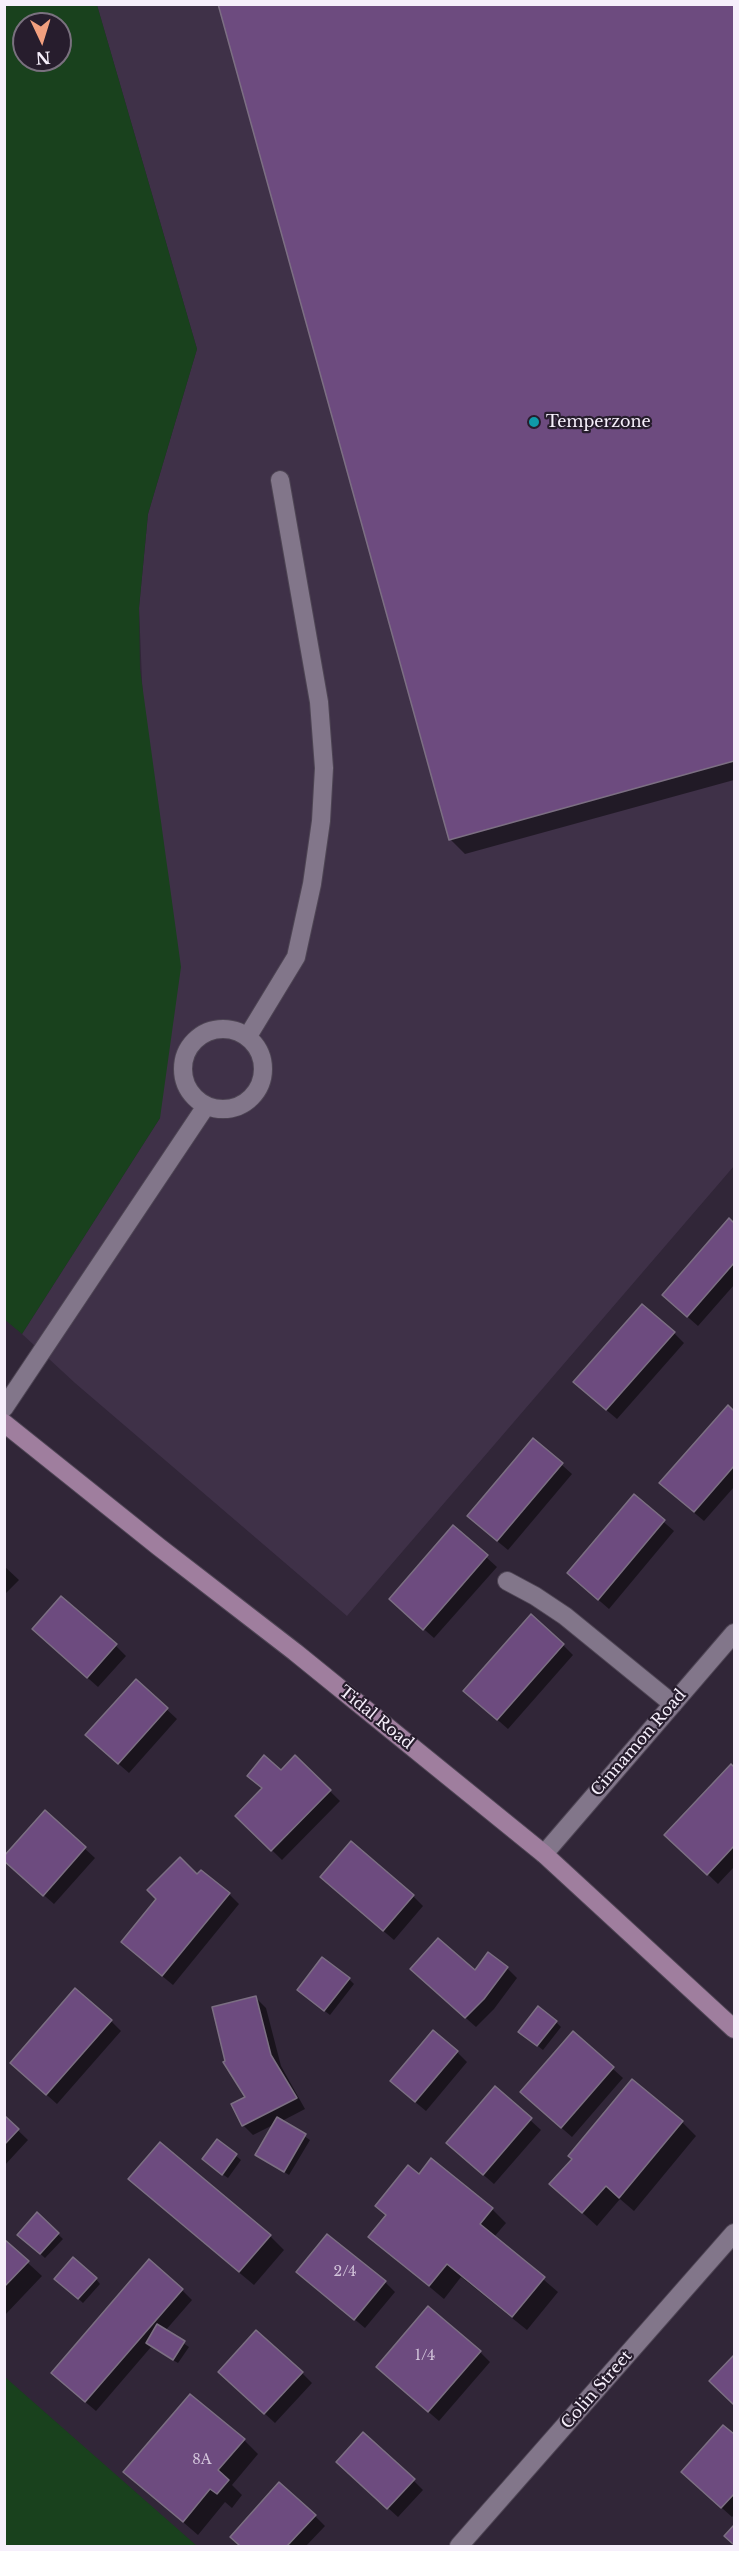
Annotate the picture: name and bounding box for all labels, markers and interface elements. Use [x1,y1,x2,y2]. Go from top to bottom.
north arrow [12,12,72,72]
text: N [35,47,51,68]
place label: Temperzone [546,412,651,432]
marker: Temperzone [527,415,541,429]
street label: Tidal Road [335,1682,417,1754]
street label: Cinnamon Road [587,1686,691,1800]
house number: 2/4 [334,2264,356,2280]
street label: Colin Street [558,2347,636,2433]
house number: 1/4 [415,2348,435,2364]
house number: 8A [192,2452,212,2468]

